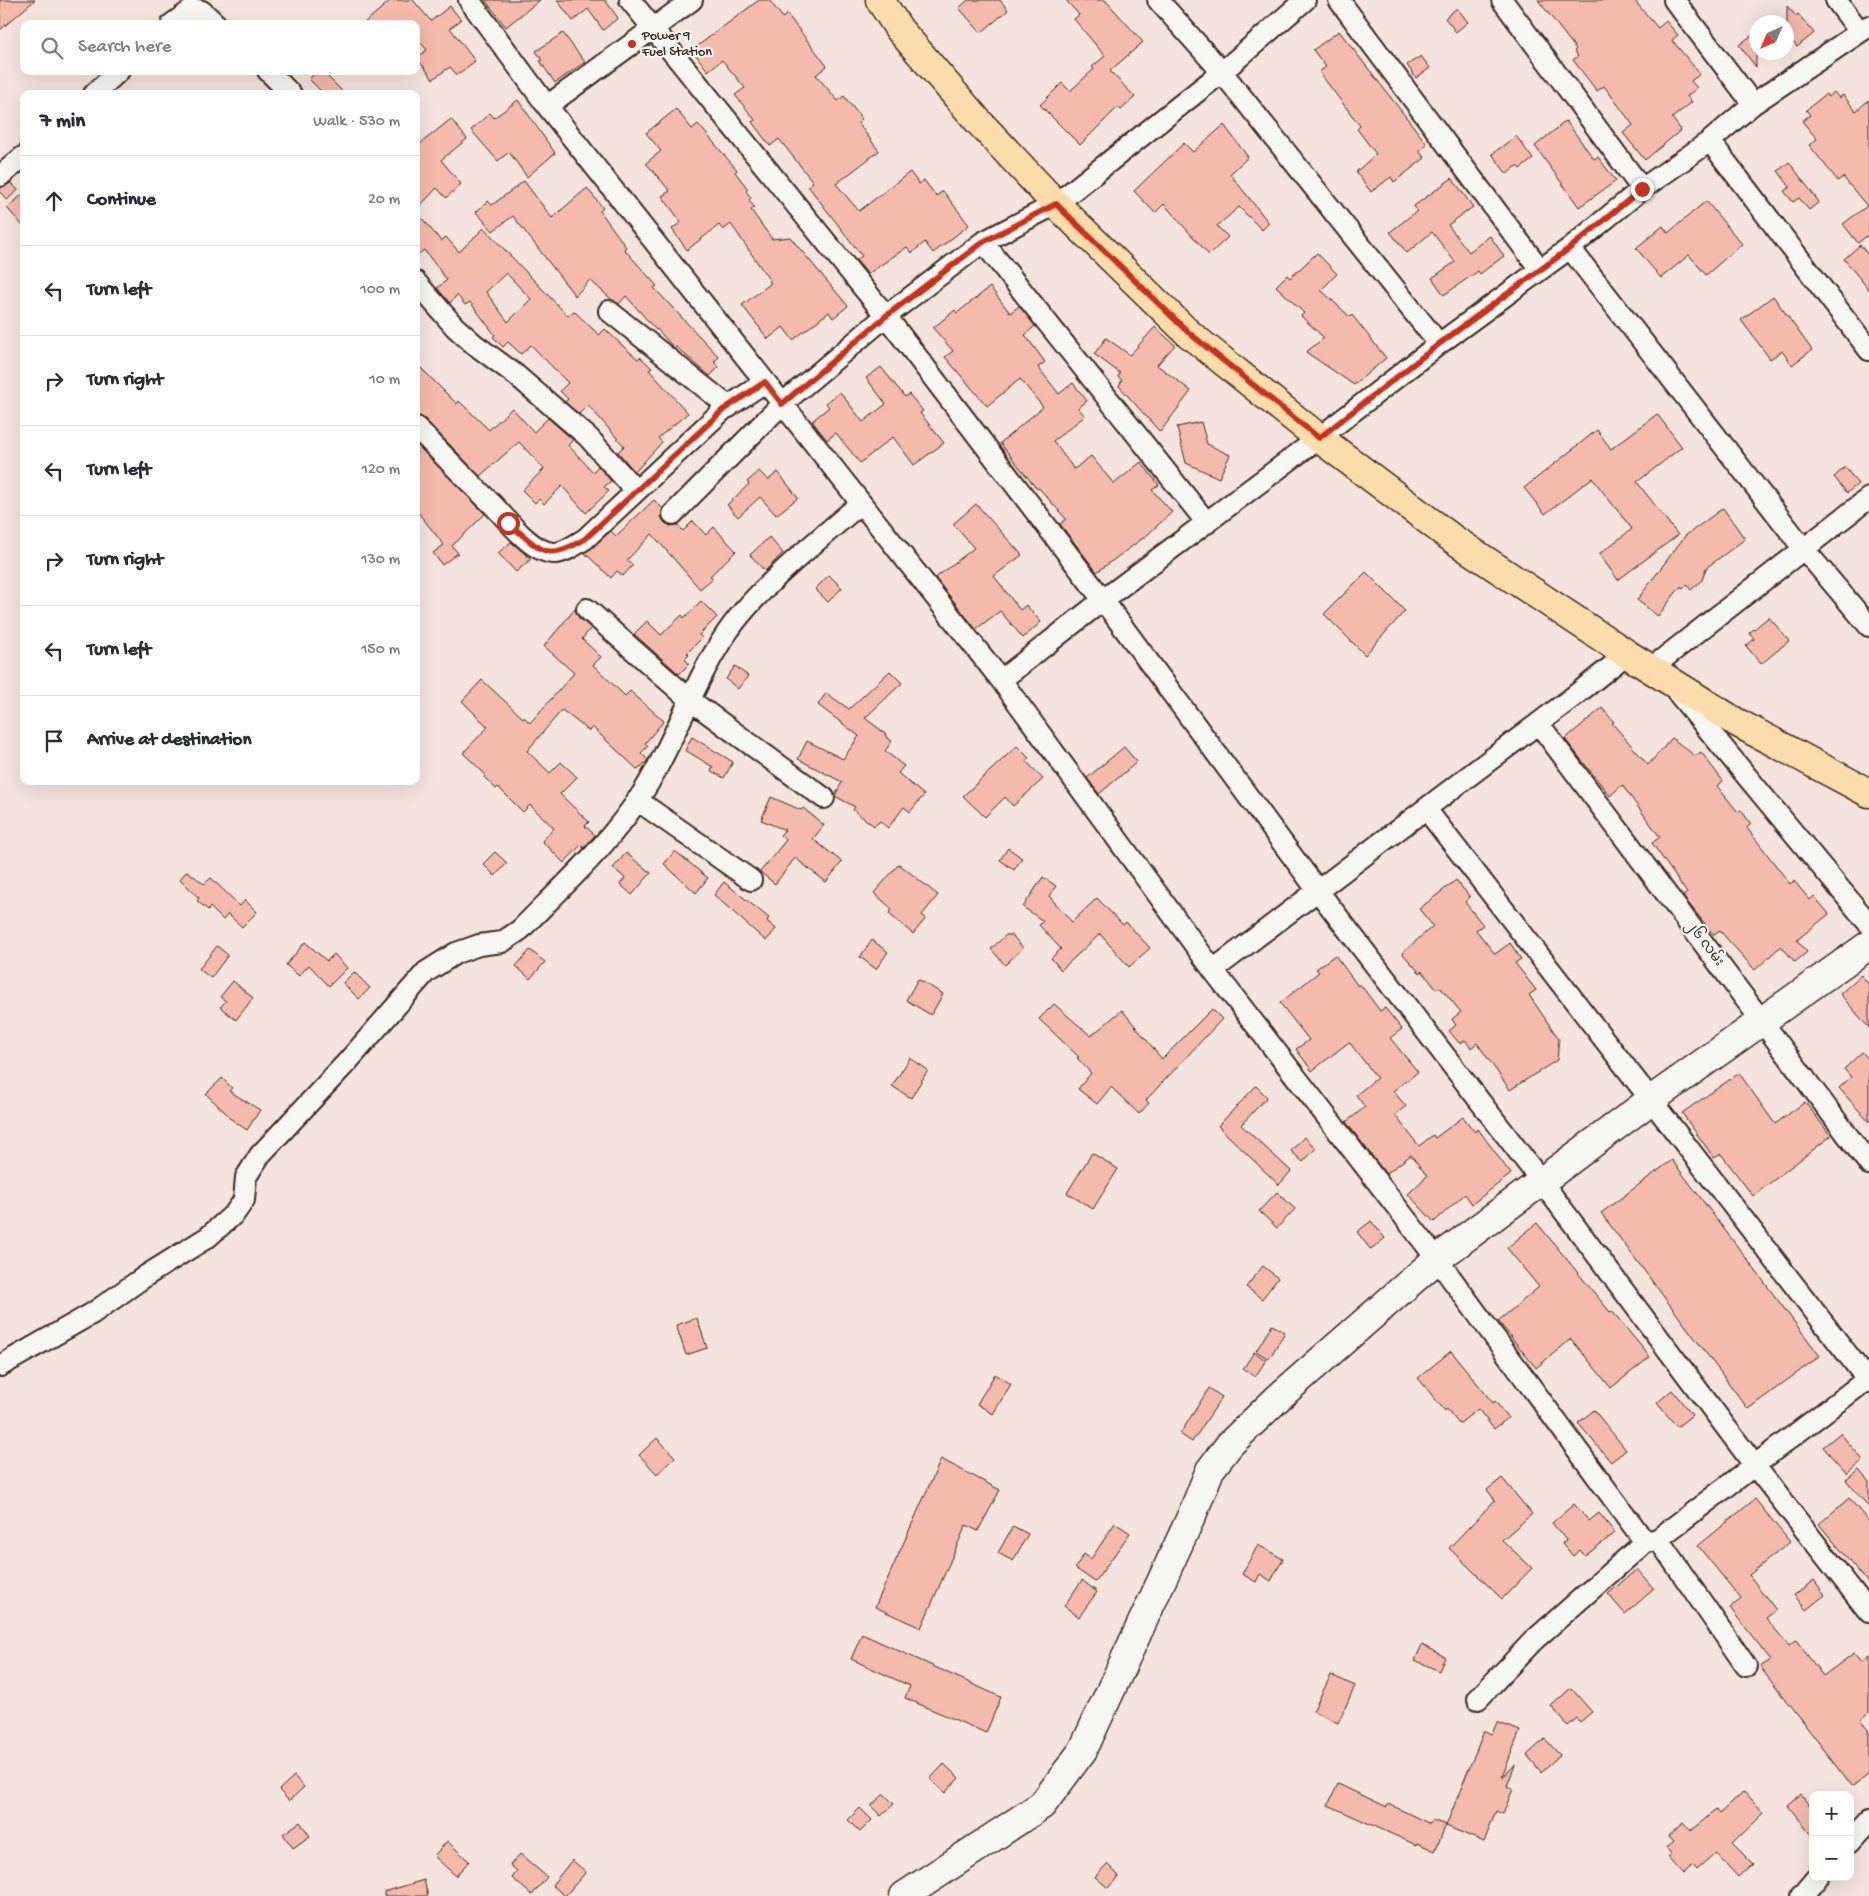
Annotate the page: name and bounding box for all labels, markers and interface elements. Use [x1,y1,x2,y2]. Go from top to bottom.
north arrow [1749,15,1794,60]
search box [20,20,420,75]
place label: Power 9 Fuel Station [641,28,712,61]
icon: search [38,34,66,62]
text: Search here [78,36,172,59]
marker: Power 9 Fuel Station [626,38,638,50]
text: 7 min [40,110,85,135]
text: Walk · 530 m [313,113,400,132]
route end [1631,178,1654,201]
icon: ahead [40,187,68,215]
text: Continue [87,189,156,212]
text: 20 m [368,191,400,210]
icon: left [40,277,68,305]
text: Turn left [87,279,151,302]
text: 100 m [360,281,400,300]
icon: right [40,367,68,395]
text: Turn right [87,369,163,392]
text: 10 m [369,371,400,390]
icon: left [40,457,68,485]
text: Turn left [87,459,151,482]
text: 120 m [361,461,400,480]
route start [497,512,520,535]
icon: right [40,547,68,575]
text: Turn right [87,549,163,572]
text: 130 m [361,551,400,570]
icon: left [40,637,68,665]
text: Turn left [87,639,151,662]
text: 150 m [361,641,400,660]
icon: arrive [40,727,68,755]
text: Arrive at destination [87,729,251,752]
street label: ၂၆ လမ်း [1680,915,1730,971]
map controls [1809,1791,1854,1881]
button: + [1809,1791,1854,1836]
button: − [1809,1836,1854,1881]

